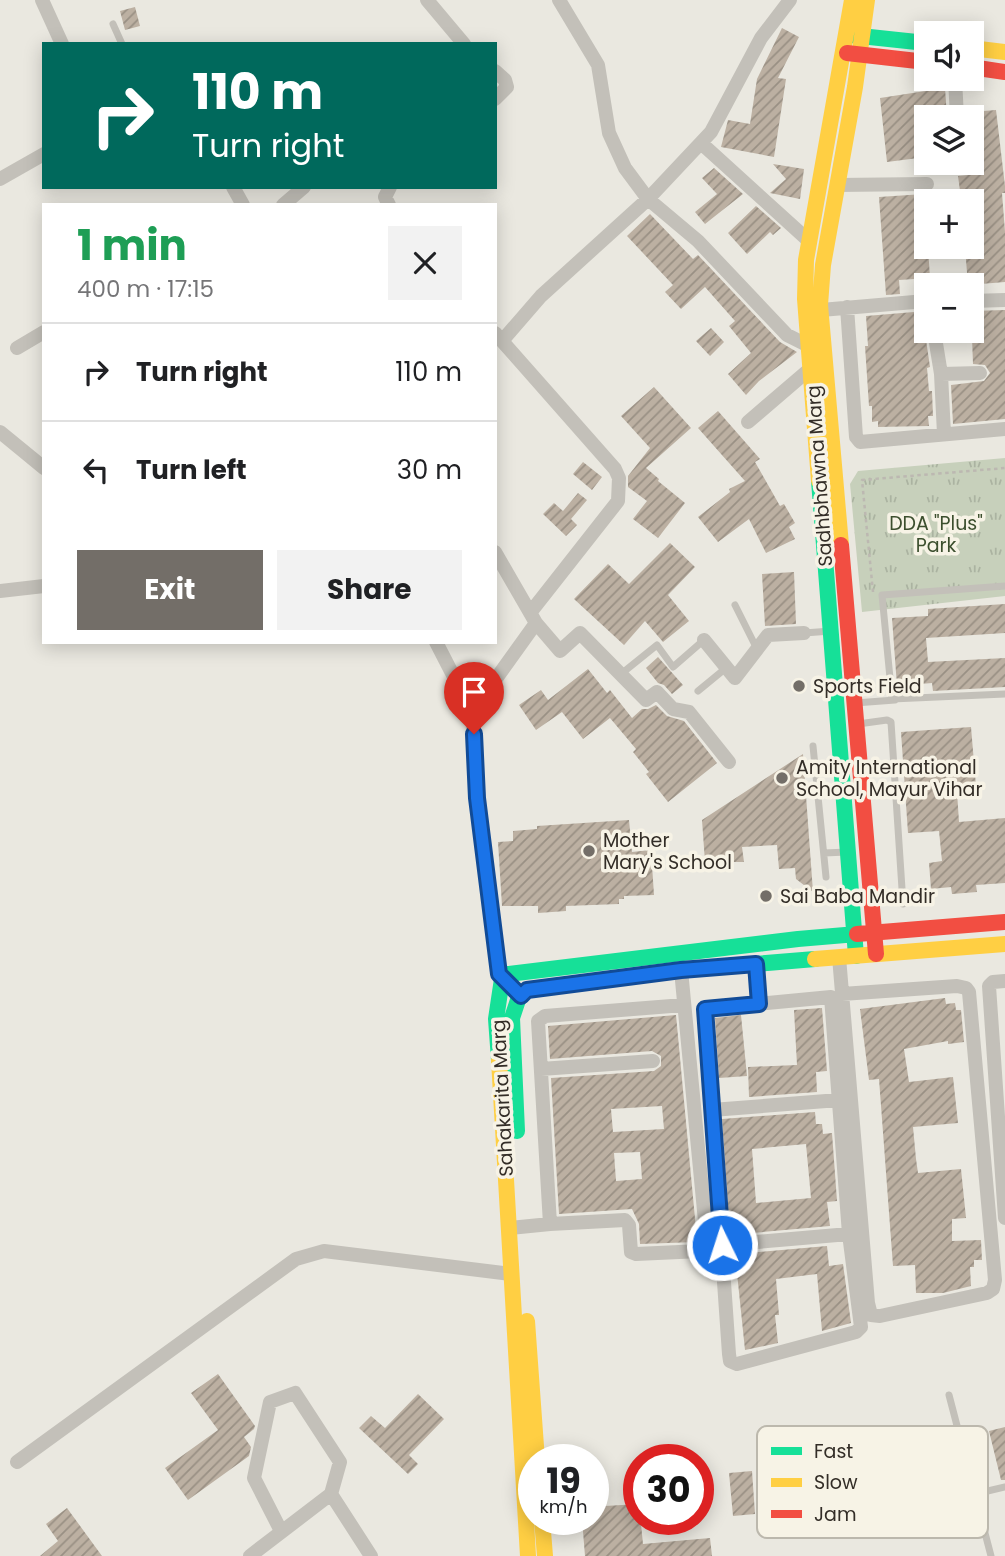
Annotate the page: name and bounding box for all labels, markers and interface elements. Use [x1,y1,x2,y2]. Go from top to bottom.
map controls [914,21,984,343]
button: sound [914,21,984,91]
text: 110 m [192,58,323,126]
icon: right [77,70,168,161]
button: layers [914,105,984,175]
text: Turn right [192,123,344,168]
button: + [914,189,984,259]
text: 1 min [77,216,187,275]
button: close [388,226,462,300]
text: 400 m · 17:15 [77,273,214,305]
button: − [914,273,984,343]
icon: right [77,353,115,391]
text: Turn right [136,354,268,390]
text: 110 m [395,354,462,390]
street label: Sadhbhawna Marg [800,384,839,568]
icon: left [77,451,115,489]
text: Turn left [136,452,247,488]
text: 30 m [397,452,462,488]
park label: DDA "Plus" Park [889,510,983,559]
button: Exit [77,550,263,630]
button: Share [277,550,462,630]
pin [444,662,504,734]
icon: arrive [455,673,493,711]
place label: Sports Field [813,673,922,700]
marker: Sports Field [791,678,807,694]
place label: Amity International School, Mayur Vihar [796,754,983,803]
marker: Amity International School, Mayur Vihar [774,770,790,786]
place label: Mother Mary's School [603,827,732,876]
marker: Mother Mary's School [581,843,597,859]
place label: Sai Baba Mandir [780,883,935,910]
marker: Sai Baba Mandir [758,888,774,904]
street label: Sahakarita Marg [485,1019,520,1177]
position arrow [685,1208,759,1282]
legend [757,1426,988,1538]
text: Fast [814,1438,853,1465]
speed limit sign: 30 [623,1444,714,1535]
text: 19 [546,1456,581,1505]
text: Slow [814,1469,858,1496]
text: km/h [540,1494,587,1519]
text: Jam [814,1501,856,1528]

